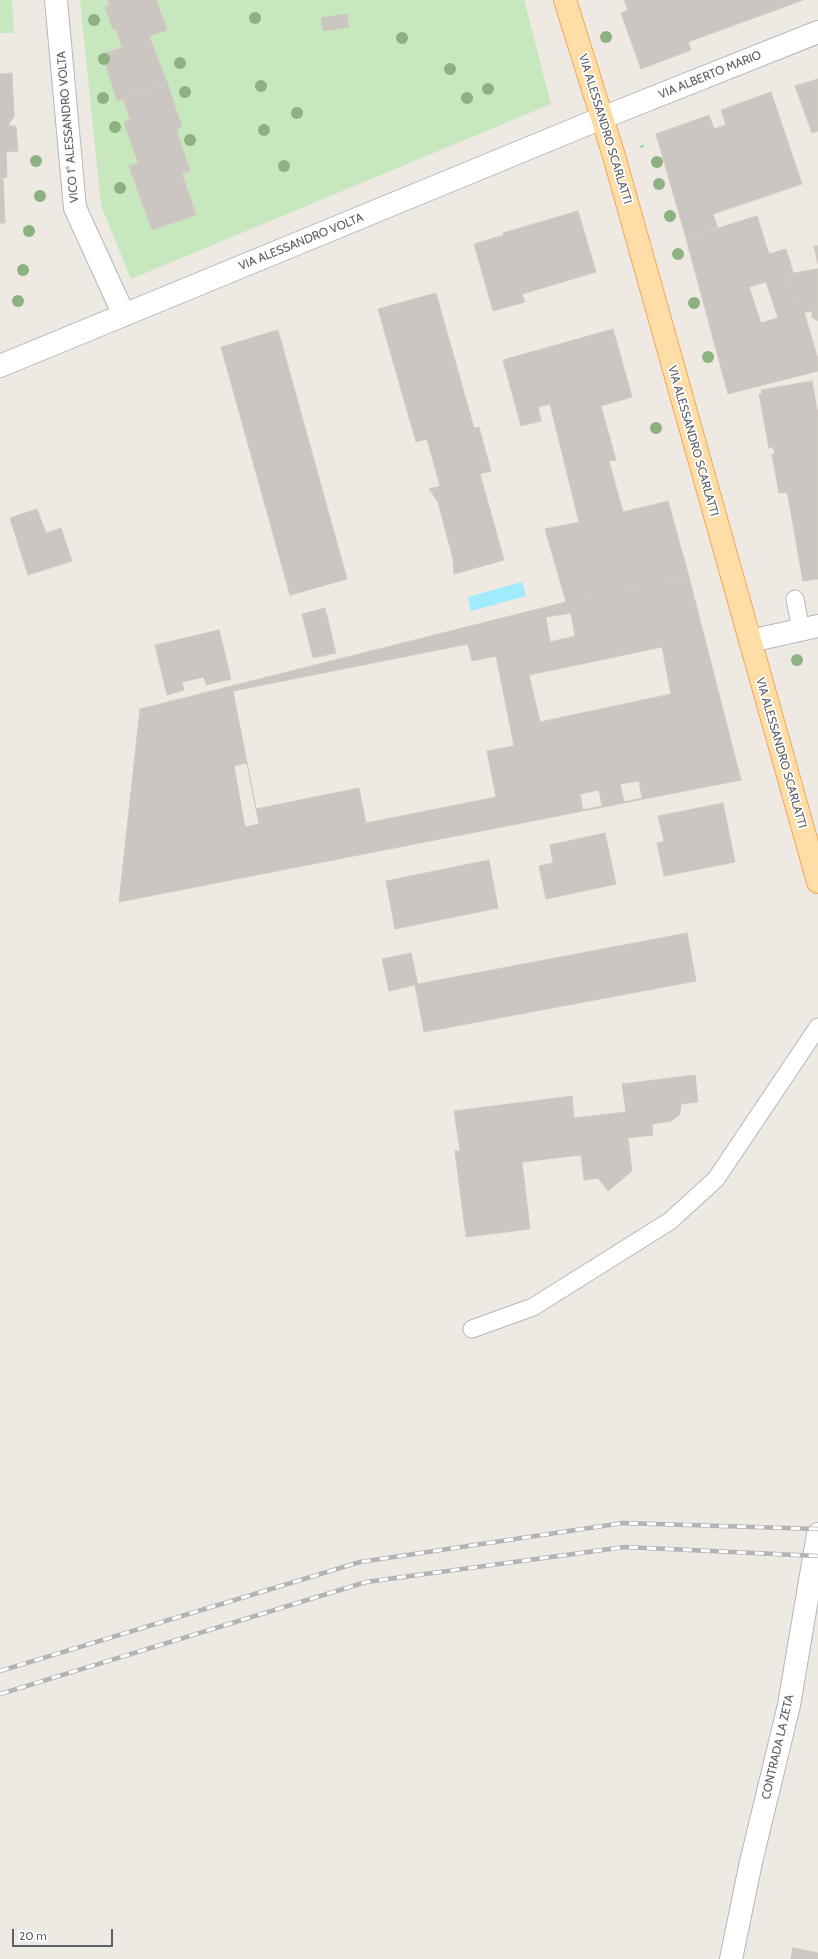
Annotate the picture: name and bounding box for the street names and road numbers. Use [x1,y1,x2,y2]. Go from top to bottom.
street label: VIA ALBERTO MARIO [657,48,763,102]
street label: VICO 1° ALESSANDRO VOLTA [54,51,82,203]
street label: VIA ALESSANDRO SCARLATTI [575,52,635,206]
street label: VIA ALESSANDRO VOLTA [237,210,365,274]
street label: VIA ALESSANDRO SCARLATTI [665,364,721,518]
street label: VIA ALESSANDRO SCARLATTI [753,676,809,830]
street label: CONTRADA LA ZETA [759,1693,797,1801]

